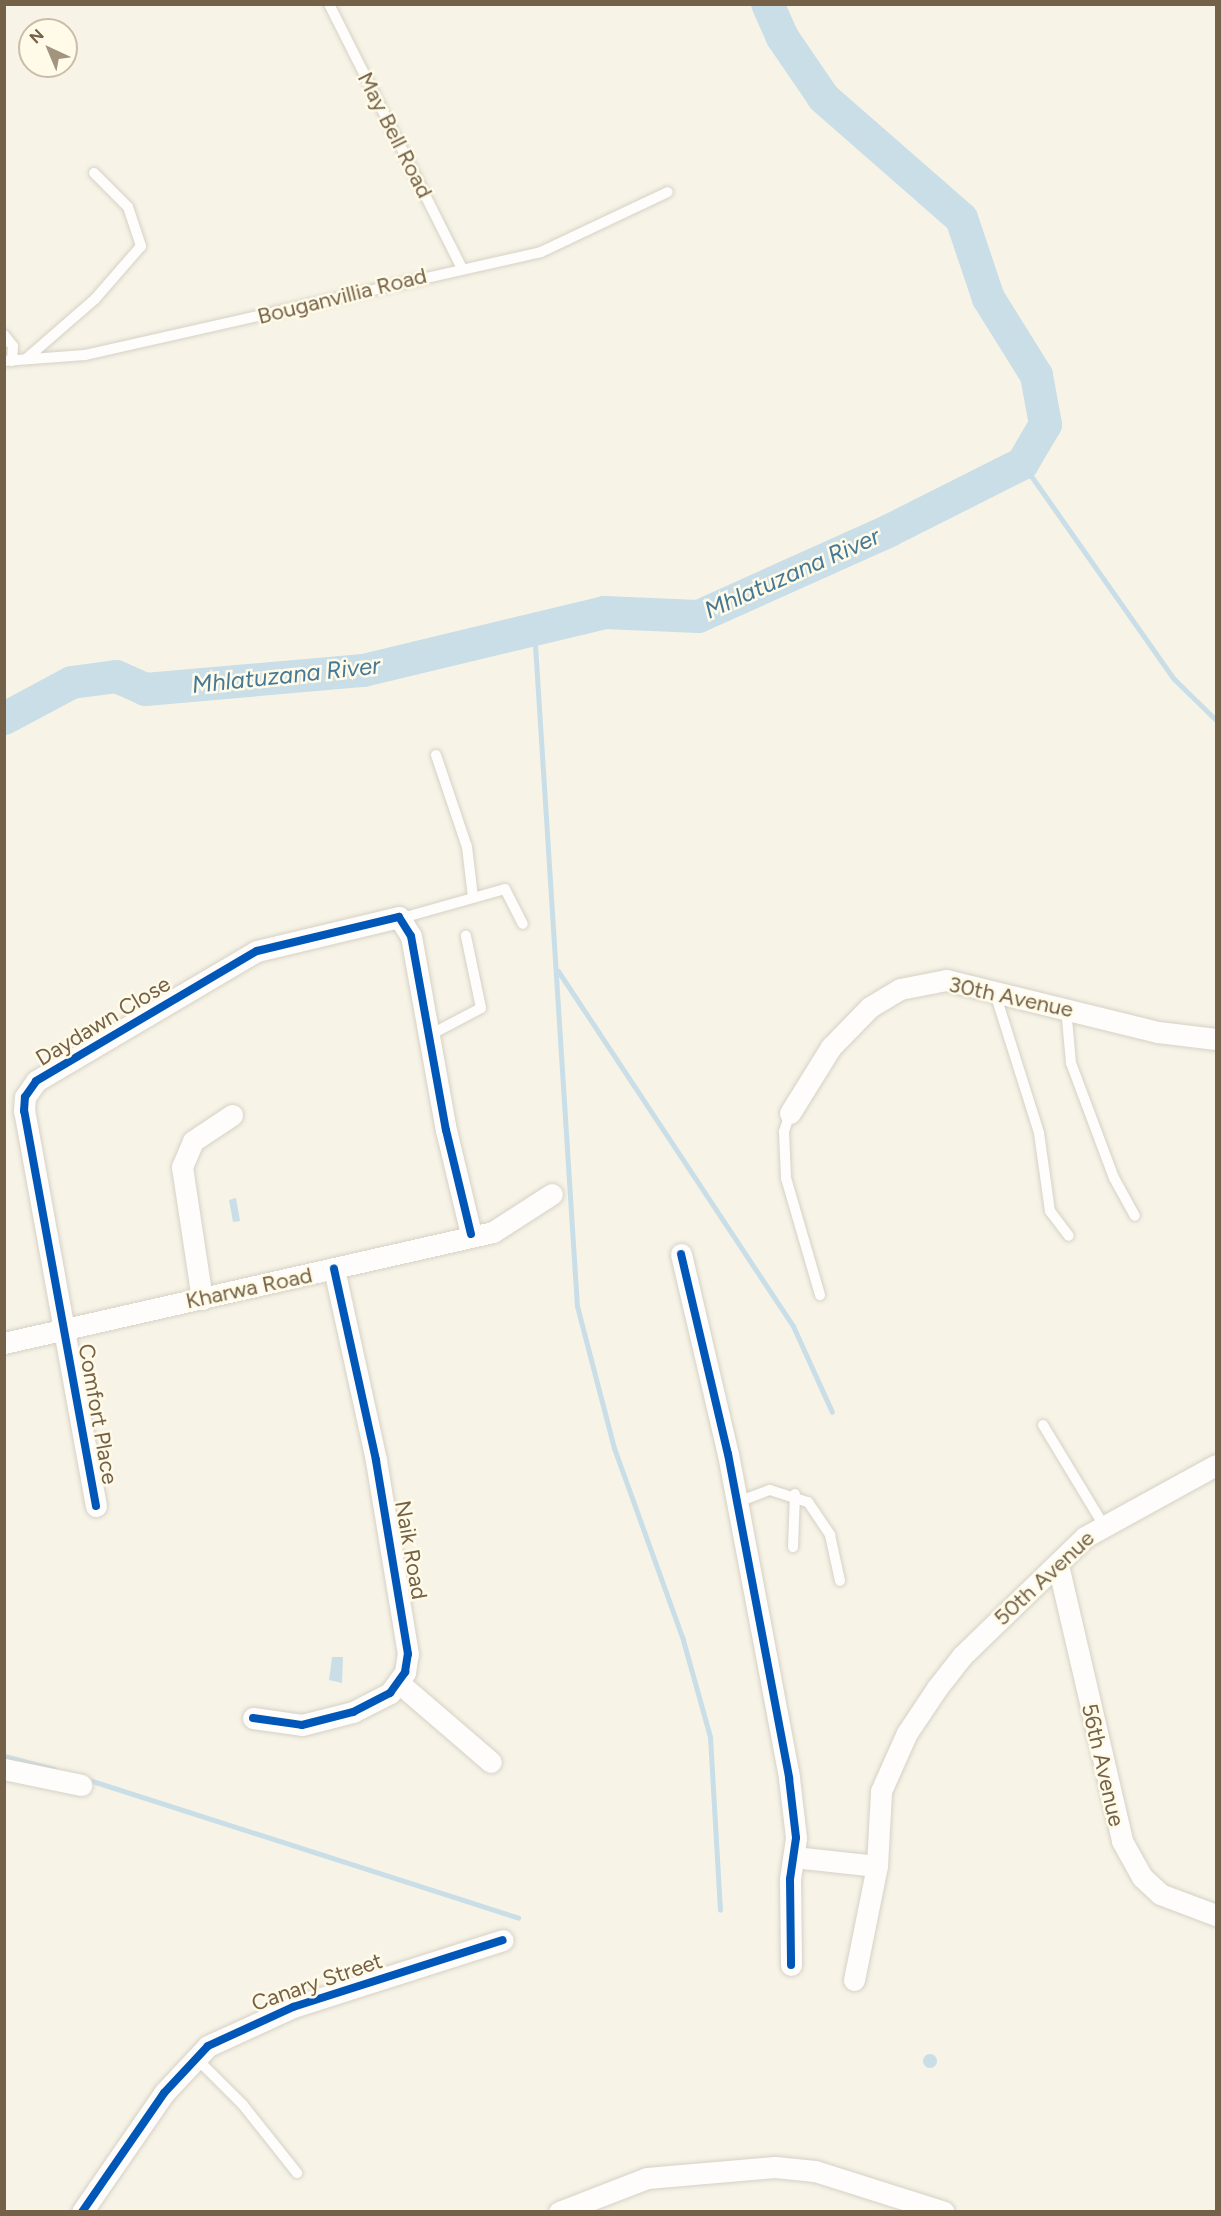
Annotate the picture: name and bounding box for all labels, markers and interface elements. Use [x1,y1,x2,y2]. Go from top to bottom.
north arrow [18,18,78,78]
text: N [25,25,48,47]
street label: May Bell Road [352,68,438,202]
street label: Bouganvillia Road [255,262,429,330]
water label: Mhlatuzana River [700,521,884,625]
water label: Mhlatuzana River [190,651,382,699]
street label: Daydawn Close [31,971,175,1071]
street label: 30th Avenue [946,971,1076,1023]
street label: Kharwa Road [183,1262,315,1314]
street label: Comfort Place [73,1342,123,1486]
street label: Naik Road [389,1498,433,1602]
street label: 50th Avenue [988,1525,1100,1631]
street label: 56th Avenue [1076,1701,1130,1829]
street label: Canary Street [248,1947,386,2017]

